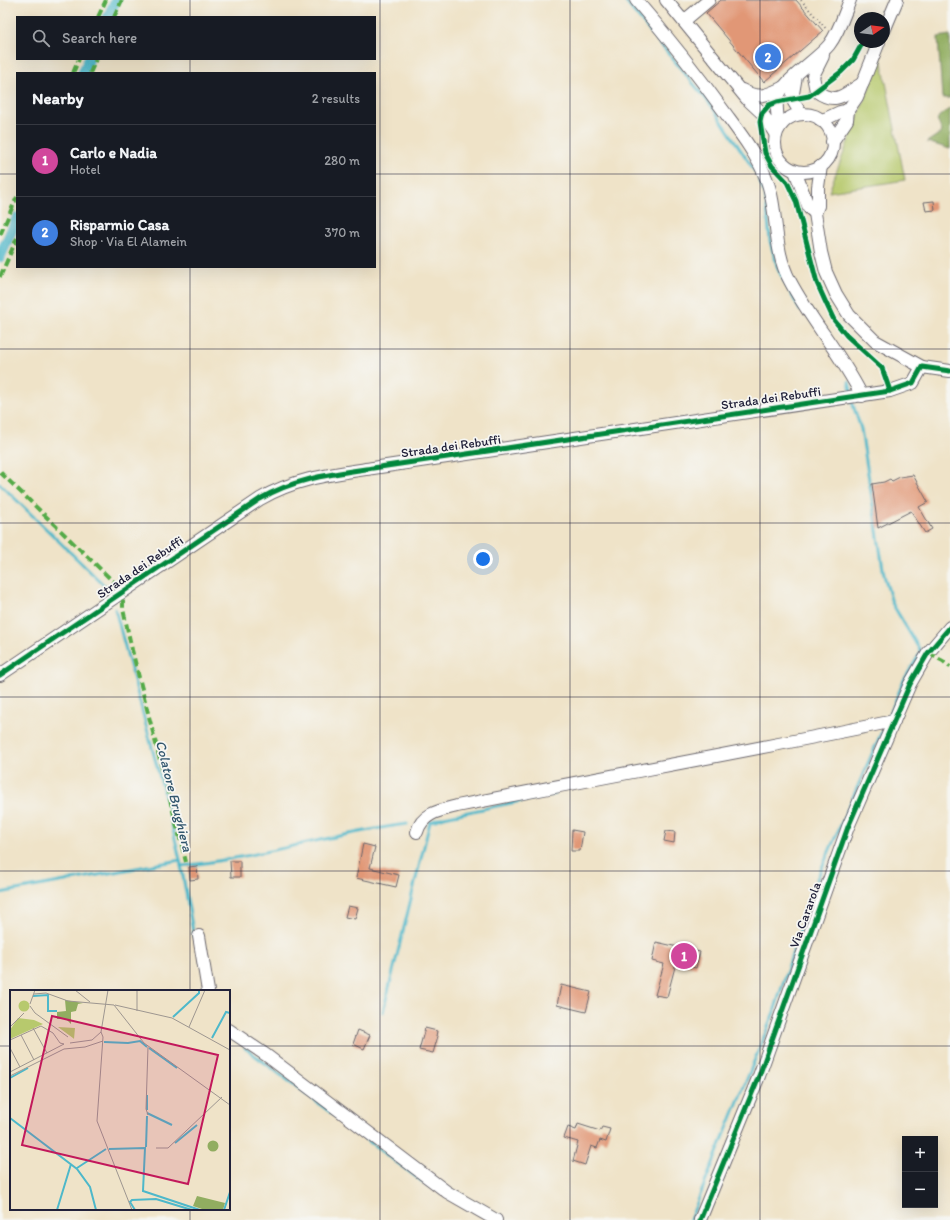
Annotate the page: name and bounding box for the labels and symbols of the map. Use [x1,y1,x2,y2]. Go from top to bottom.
north arrow [854,12,890,48]
pin: 2 [755,42,781,72]
street label: Strada dei Rebuffi [720,384,822,412]
street label: Strada dei Rebuffi [400,432,502,460]
street label: Strada dei Rebuffi [94,533,186,601]
your location [473,549,493,569]
water label: Colatore Brughiera [152,739,196,855]
street label: Via Cararola [786,880,824,950]
pin: 1 [671,941,697,971]
inset map [10,990,230,1210]

